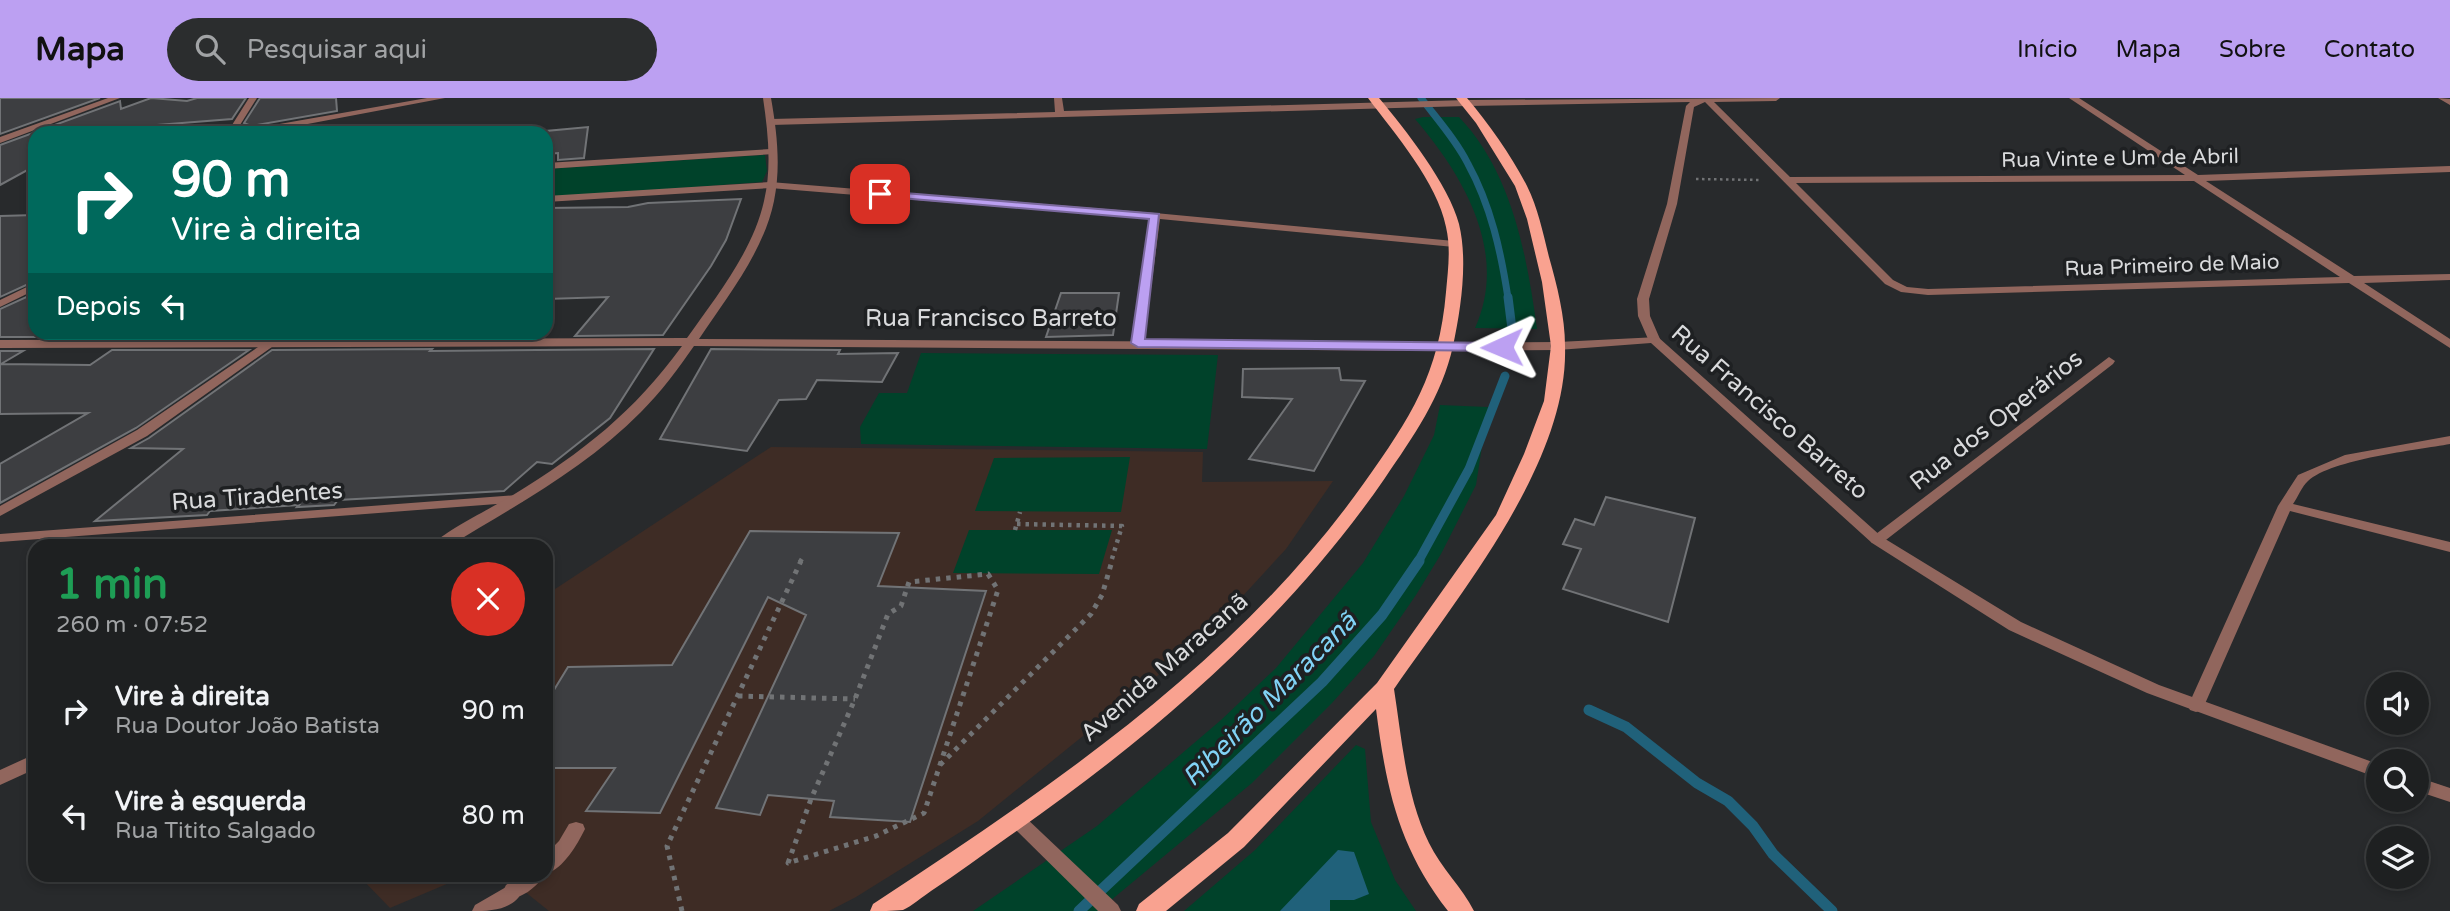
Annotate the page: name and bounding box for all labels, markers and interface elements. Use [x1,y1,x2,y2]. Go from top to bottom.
search box [167,18,657,81]
text: Mapa [35,30,125,69]
icon: search [191,30,229,68]
text: Pesquisar aqui [247,34,427,65]
text: Início [2017,35,2078,64]
text: Mapa [2116,35,2181,64]
text: Sobre [2219,35,2286,64]
text: Contato [2324,35,2415,64]
street label: Rua Vinte e Um de Abril [2001,144,2239,173]
text: 90 m [171,151,290,210]
icon: right [56,154,147,245]
pin [850,164,910,224]
icon: arrive [861,175,899,213]
text: Vire à direita [171,211,362,249]
street label: Rua Primeiro de Maio [2064,249,2280,282]
icon: left [155,287,193,325]
text: Depois [56,291,141,322]
street label: Rua Francisco Barreto [865,304,1117,333]
position arrow [1465,310,1539,384]
street label: Rua Francisco Barreto [1665,319,1874,506]
street label: Rua dos Operários [1904,344,2088,497]
street label: Rua Tiradentes [170,476,344,517]
text: 1 min [56,559,168,610]
button: close [451,562,525,636]
street label: Avenida Maracanã [1075,587,1254,748]
water label: Ribeirão Maracanã [1176,605,1364,793]
text: 260 m · 07:52 [56,611,208,639]
map controls [2366,672,2429,889]
button: sound [2366,672,2429,735]
text: Vire à direita [115,681,270,712]
icon: right [56,692,94,730]
text: 90 m [462,695,525,726]
text: Rua Doutor João Batista [115,712,380,740]
button: search [2366,749,2429,812]
text: Vire à esquerda [115,786,306,817]
icon: left [56,797,94,835]
text: 80 m [462,800,525,831]
text: Rua Titito Salgado [115,817,316,845]
button: layers [2366,826,2429,889]

